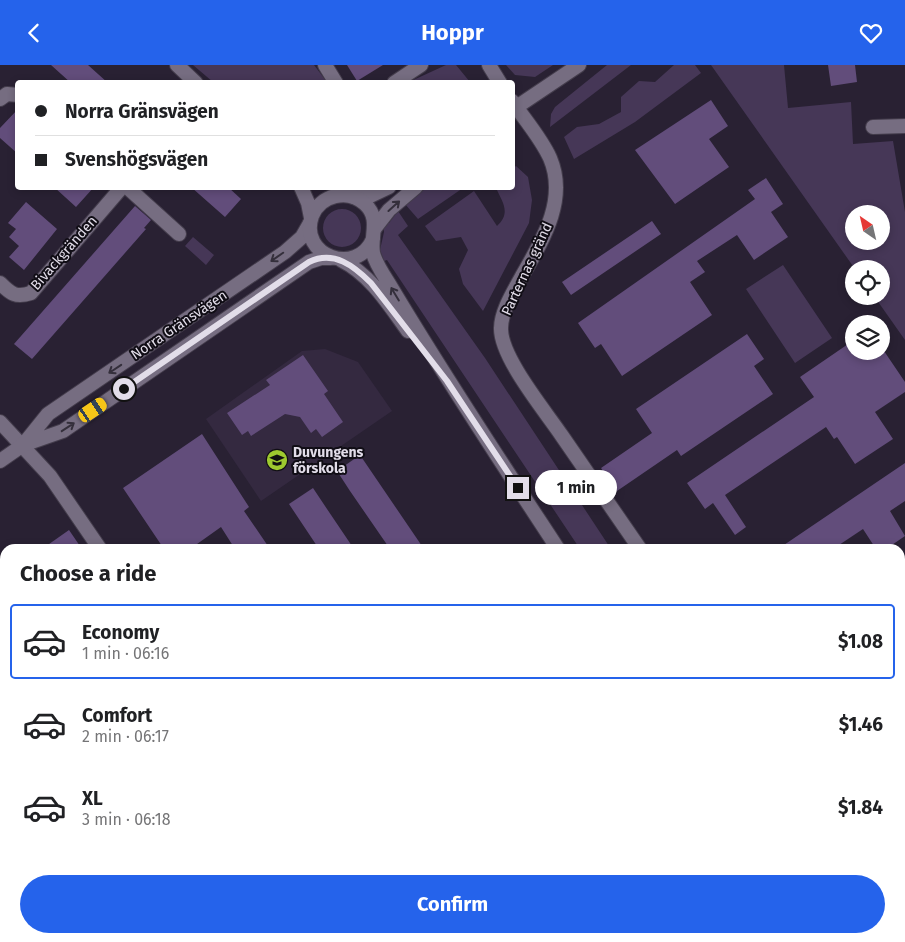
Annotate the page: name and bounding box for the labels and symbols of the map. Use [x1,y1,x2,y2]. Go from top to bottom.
one-way arrow [387,200,400,212]
north arrow [845,205,890,250]
street label: Bivackgränden [27,212,101,294]
street label: Parternas gränd [498,220,556,318]
one-way arrow [271,252,285,262]
street label: Norra Gränsvägen [128,287,230,363]
one-way arrow [389,287,399,301]
one-way arrow [108,364,122,374]
route start [113,378,135,400]
car [76,395,109,425]
one-way arrow [61,422,75,432]
place label: Duvungens förskola [293,444,364,477]
school or university icon: Duvungens förskola [265,448,289,472]
callout: 1 min [536,471,618,505]
route end [507,477,529,499]

